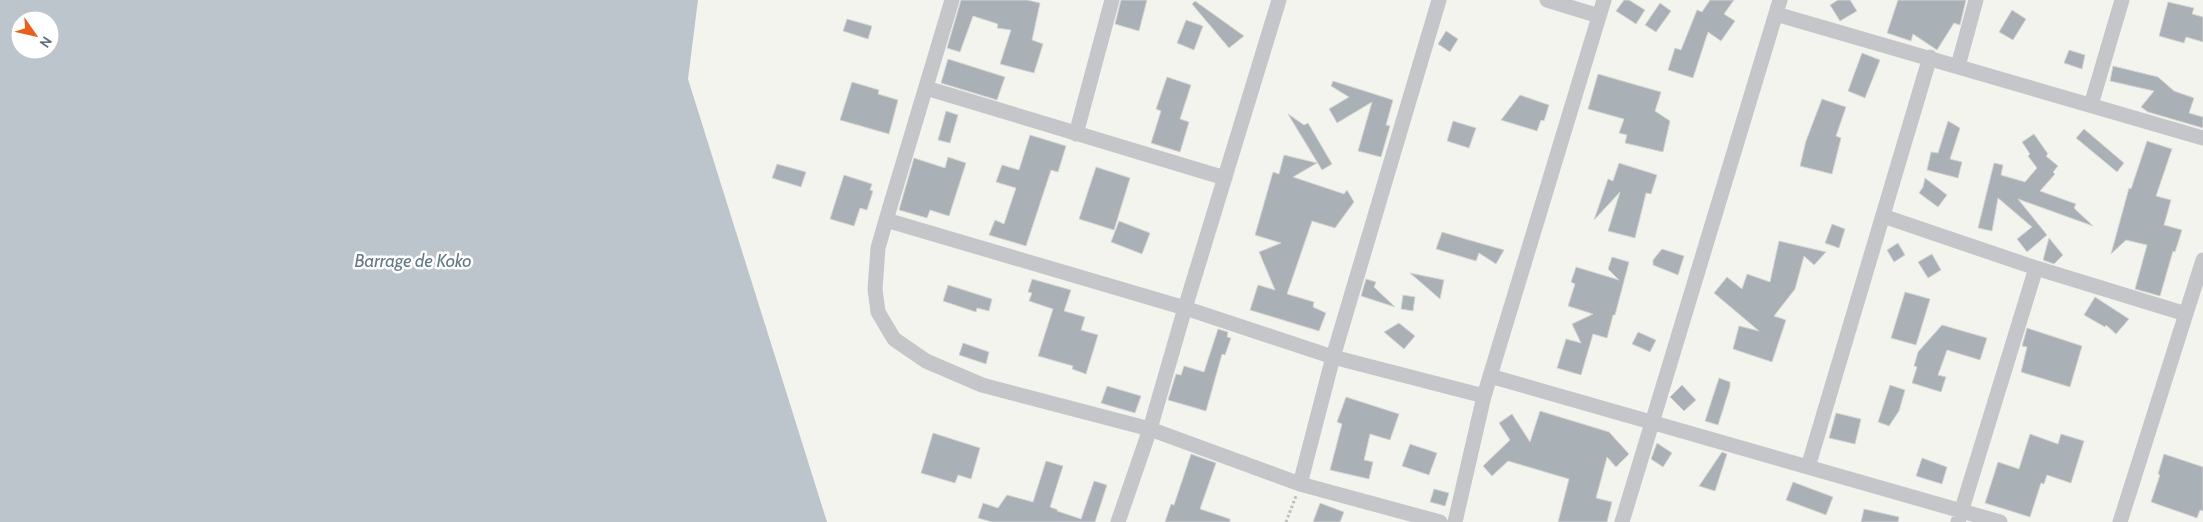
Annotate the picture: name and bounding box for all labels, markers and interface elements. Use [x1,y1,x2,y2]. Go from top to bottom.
north arrow [10,10,60,60]
text: N [36,33,56,51]
water label: Barrage de Koko [354,250,472,272]

